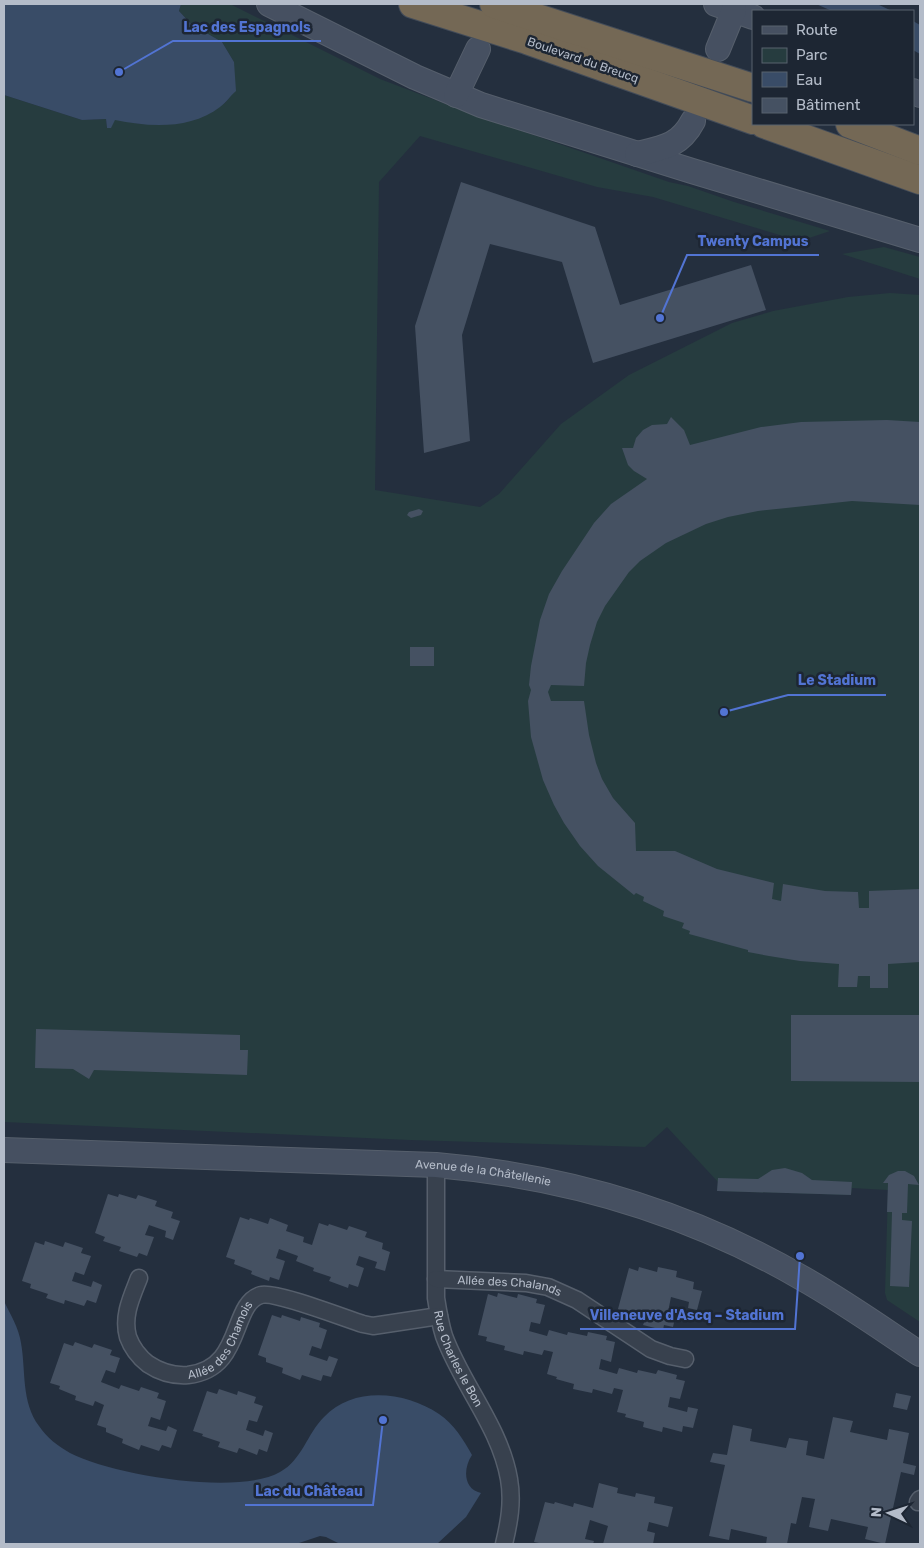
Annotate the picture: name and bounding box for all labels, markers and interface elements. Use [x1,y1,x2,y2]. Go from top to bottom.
legend [752,10,914,125]
callout: Lac des Espagnols [173,12,321,41]
text: Lac des Espagnols [183,19,311,36]
text: Route [796,21,838,39]
street label: Boulevard du Breucq [526,34,640,86]
text: Parc [796,46,828,64]
text: Eau [796,71,822,89]
text: Bâtiment [796,96,860,114]
callout: Twenty Campus [687,226,819,255]
text: Twenty Campus [697,233,809,250]
callout: Le Stadium [788,666,886,695]
text: Le Stadium [798,672,876,689]
street label: Avenue de la Châtellenie [415,1157,553,1189]
street label: Allée des Chalands [457,1273,564,1299]
street label: Allée des Chamois [187,1298,255,1382]
callout: Villeneuve d'Ascq – Stadium [580,1300,795,1329]
text: Villeneuve d'Ascq – Stadium [590,1307,784,1324]
street label: Rue Charles le Bon [431,1309,486,1409]
callout: Lac du Château [245,1476,373,1505]
text: Lac du Château [255,1483,363,1500]
north arrow [864,1488,914,1538]
text: N [868,1507,885,1518]

